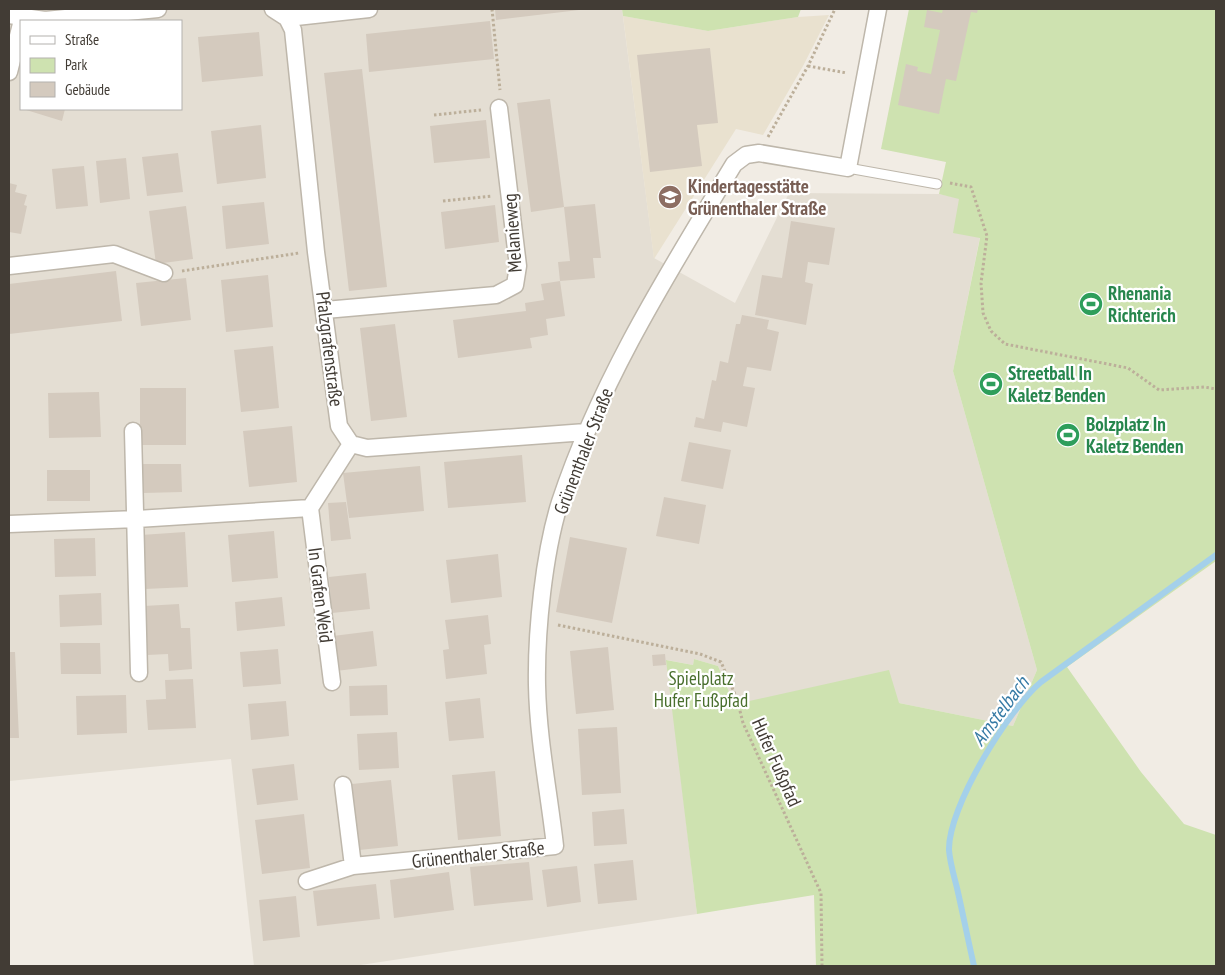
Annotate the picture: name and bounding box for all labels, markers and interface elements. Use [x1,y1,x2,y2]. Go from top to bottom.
legend [20,20,182,110]
text: Straße [65,30,99,49]
text: Park [65,55,87,74]
text: Gebäude [65,80,110,99]
place label: Kindertagesstätte Grünenthaler Straße [688,174,826,220]
school or university icon: Kindertagesstätte Grünenthaler Straße [657,184,683,210]
street label: Melanieweg [497,193,527,273]
place label: Rhenania Richterich [1108,281,1176,327]
street label: Pfalzgrafenstraße [311,290,349,408]
sports icon: Rhenania Richterich [1078,291,1104,317]
place label: Streetball In Kaletz Benden [1008,361,1105,407]
sports icon: Streetball In Kaletz Benden [978,371,1004,397]
street label: Grünenthaler Straße [548,384,618,518]
place label: Bolzplatz In Kaletz Benden [1086,412,1183,458]
sports icon: Bolzplatz In Kaletz Benden [1055,422,1081,448]
street label: In Grafen Weid [303,546,339,644]
park label: Spielplatz Hufer Fußpfad [654,666,748,712]
water label: Amstelbach [966,670,1035,751]
street label: Hufer Fußpfad [747,714,807,810]
street label: Grünenthaler Straße [410,835,546,873]

